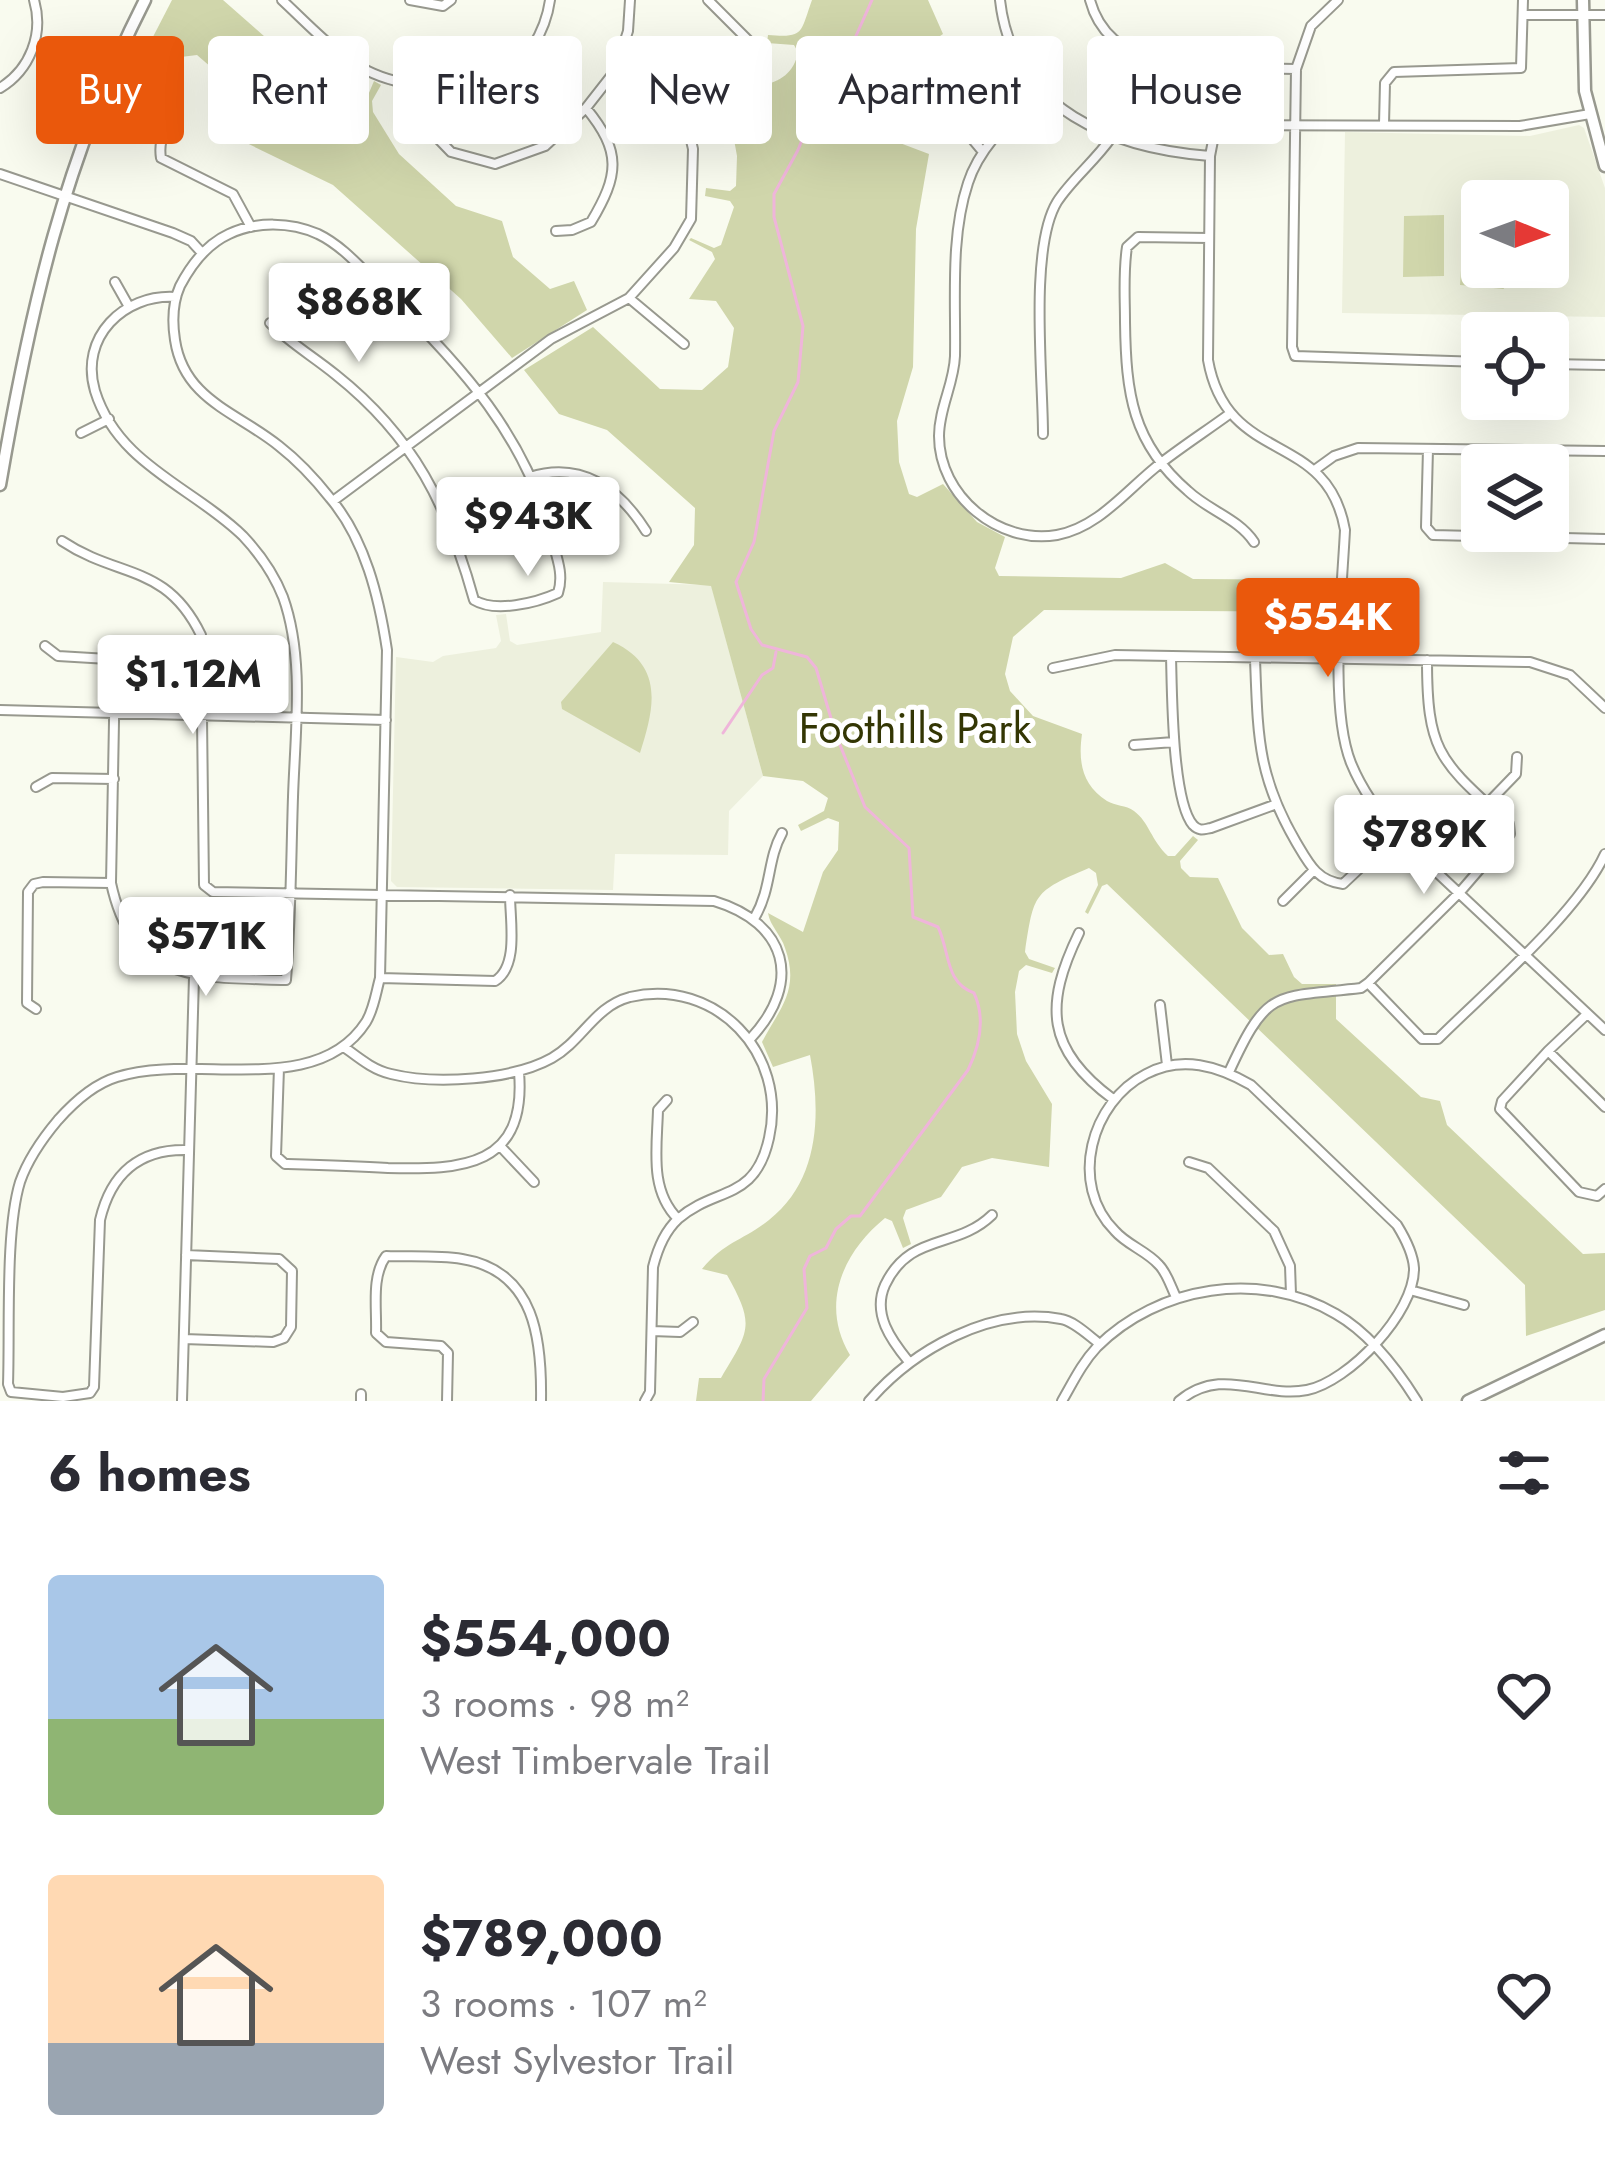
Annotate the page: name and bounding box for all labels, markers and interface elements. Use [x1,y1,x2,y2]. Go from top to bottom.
chip: Buy [36,36,184,144]
chip: Rent [208,36,369,144]
chip: Filters [393,36,582,144]
chip: New [606,36,772,144]
chip: Apartment [796,36,1063,144]
chip: House [1087,36,1284,144]
north arrow [1461,180,1569,288]
map controls [1461,180,1569,552]
pin: $868K [275,263,443,365]
text: $868K [296,273,422,330]
button: locate [1461,312,1569,420]
button: layers [1461,444,1569,552]
pin: $943K [444,477,612,579]
text: $943K [463,487,593,544]
pin: $554K [1244,578,1412,680]
text: $554K [1263,588,1393,645]
pin: $1.12M [95,635,291,737]
text: $1.12M [125,645,261,702]
park label: Foothills Park [799,698,1032,759]
pin: $789K [1340,795,1508,897]
text: $789K [1361,805,1487,862]
pin: $571K [122,897,290,999]
text: $571K [146,907,266,964]
text: 6 homes [48,1436,251,1510]
icon: filters [1491,1440,1557,1506]
text: $554,000 [420,1601,671,1675]
icon: home [144,1623,288,1767]
icon: heart [1491,1662,1557,1728]
text: 3 rooms · 98 m² [420,1675,689,1732]
text: West Timbervale Trail [420,1732,771,1789]
text: $789,000 [420,1901,663,1975]
icon: home [144,1923,288,2067]
icon: heart [1491,1962,1557,2028]
text: 3 rooms · 107 m² [420,1975,707,2032]
text: West Sylvestor Trail [420,2032,734,2089]

